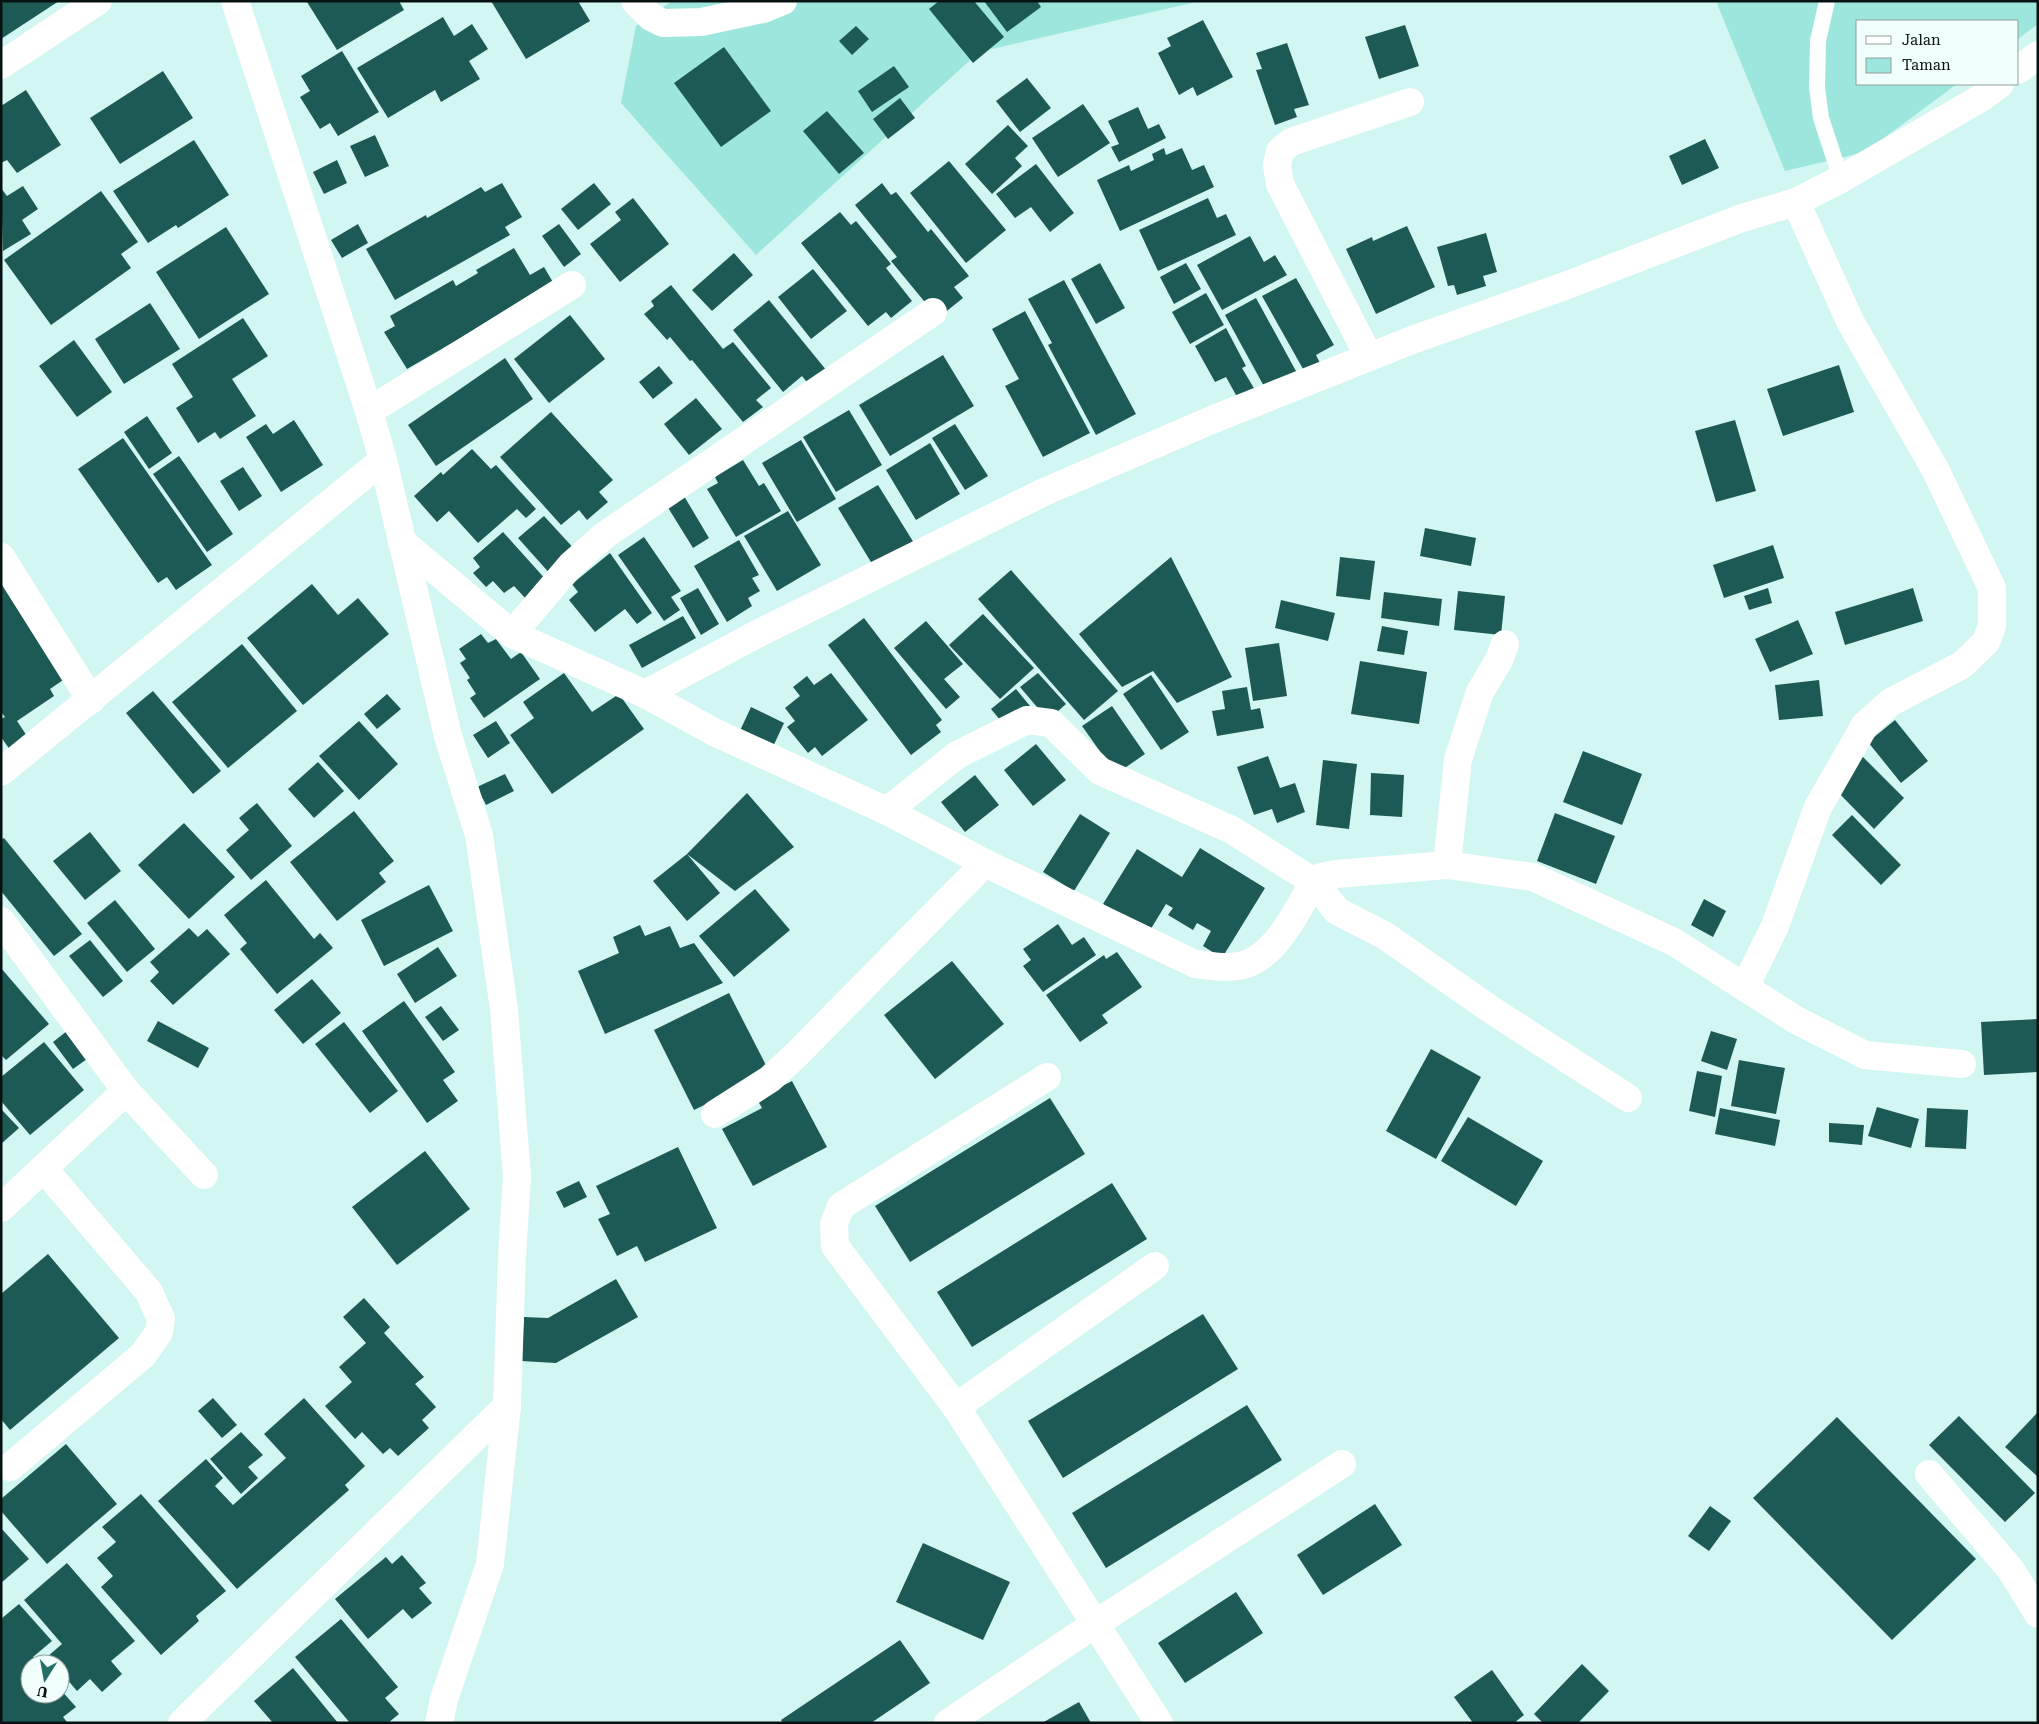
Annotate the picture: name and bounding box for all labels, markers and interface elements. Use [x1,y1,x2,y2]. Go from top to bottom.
legend [1856,20,2019,85]
text: Jalan [1902,31,1941,49]
text: Taman [1902,56,1951,74]
north arrow [20,1654,70,1704]
text: U [35,1683,49,1701]

